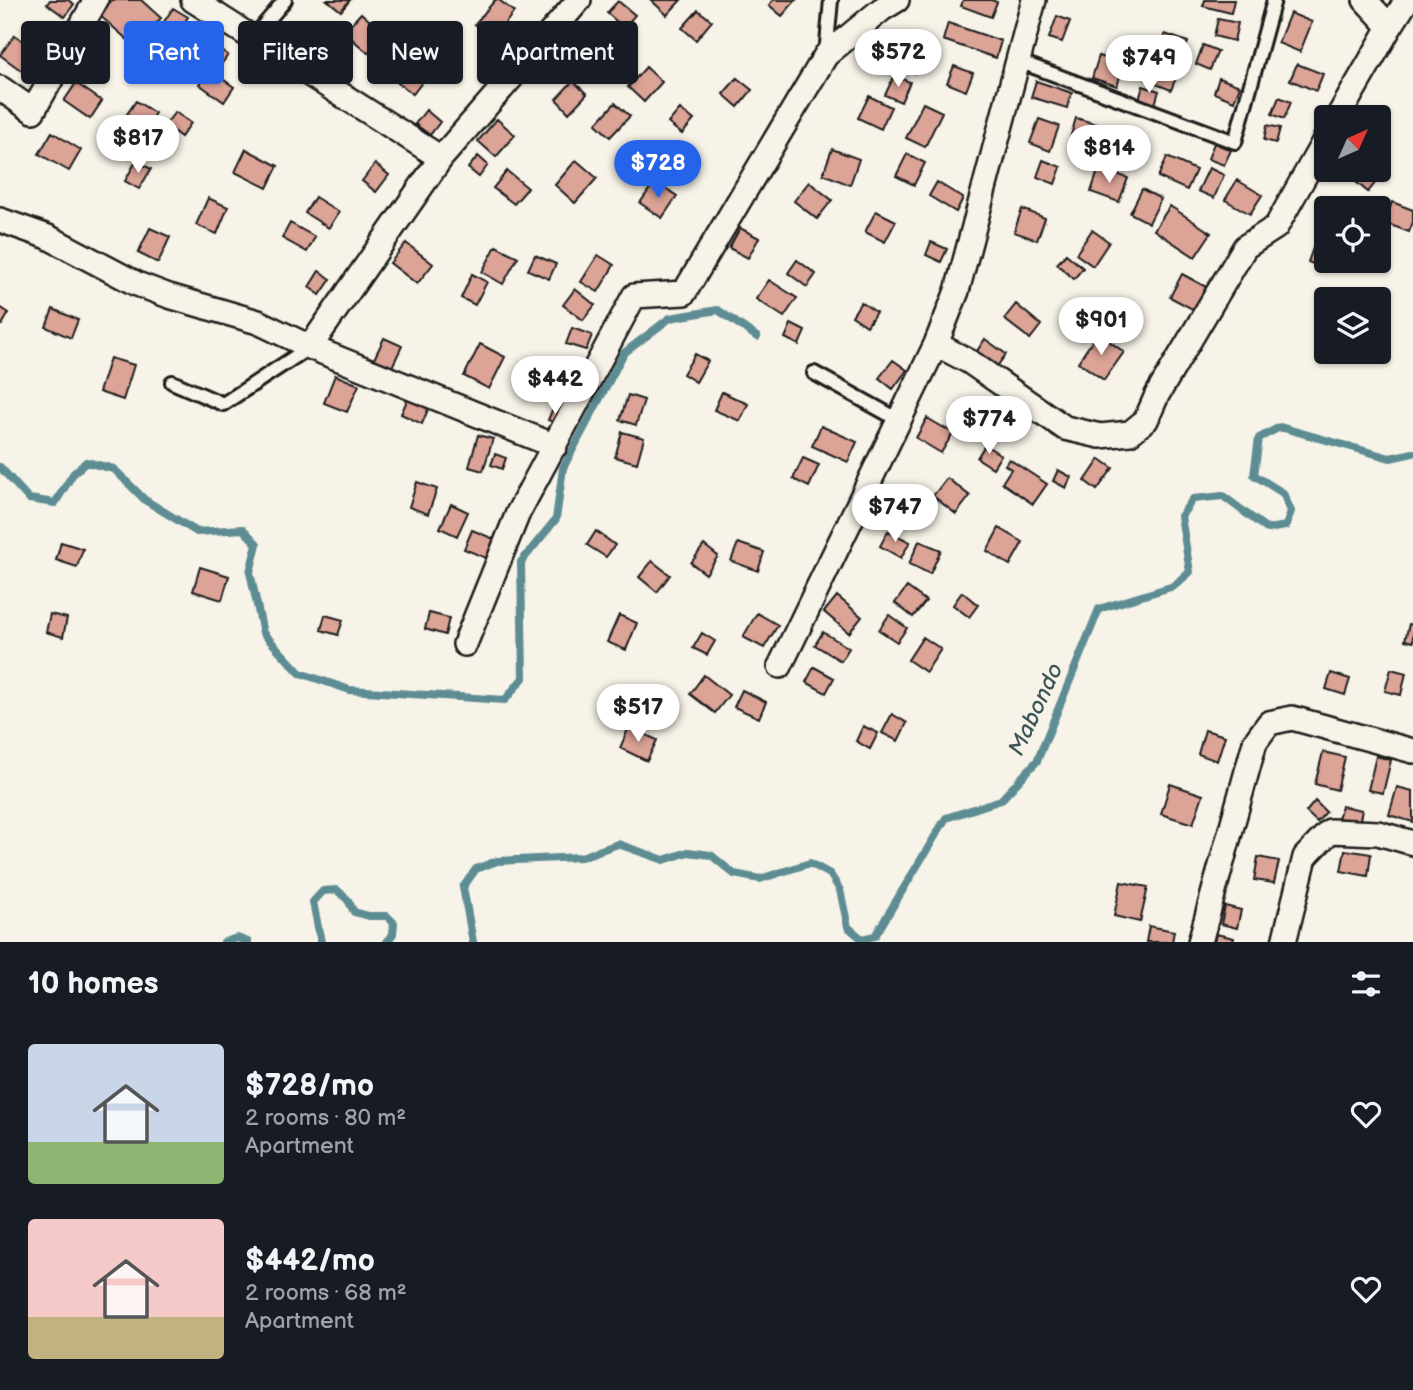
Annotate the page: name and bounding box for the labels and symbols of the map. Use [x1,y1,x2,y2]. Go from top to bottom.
pin: $572 [857,29,939,89]
pin: $749 [1108,36,1190,95]
north arrow [1314,105,1391,182]
pin: $817 [97,116,179,175]
pin: $814 [1068,125,1150,185]
pin: $728 [617,140,699,200]
pin: $901 [1060,298,1142,357]
pin: $442 [514,356,596,416]
pin: $774 [948,396,1030,456]
pin: $747 [854,484,936,544]
water label: Mabondo [1002,659,1069,760]
pin: $517 [597,684,679,744]

